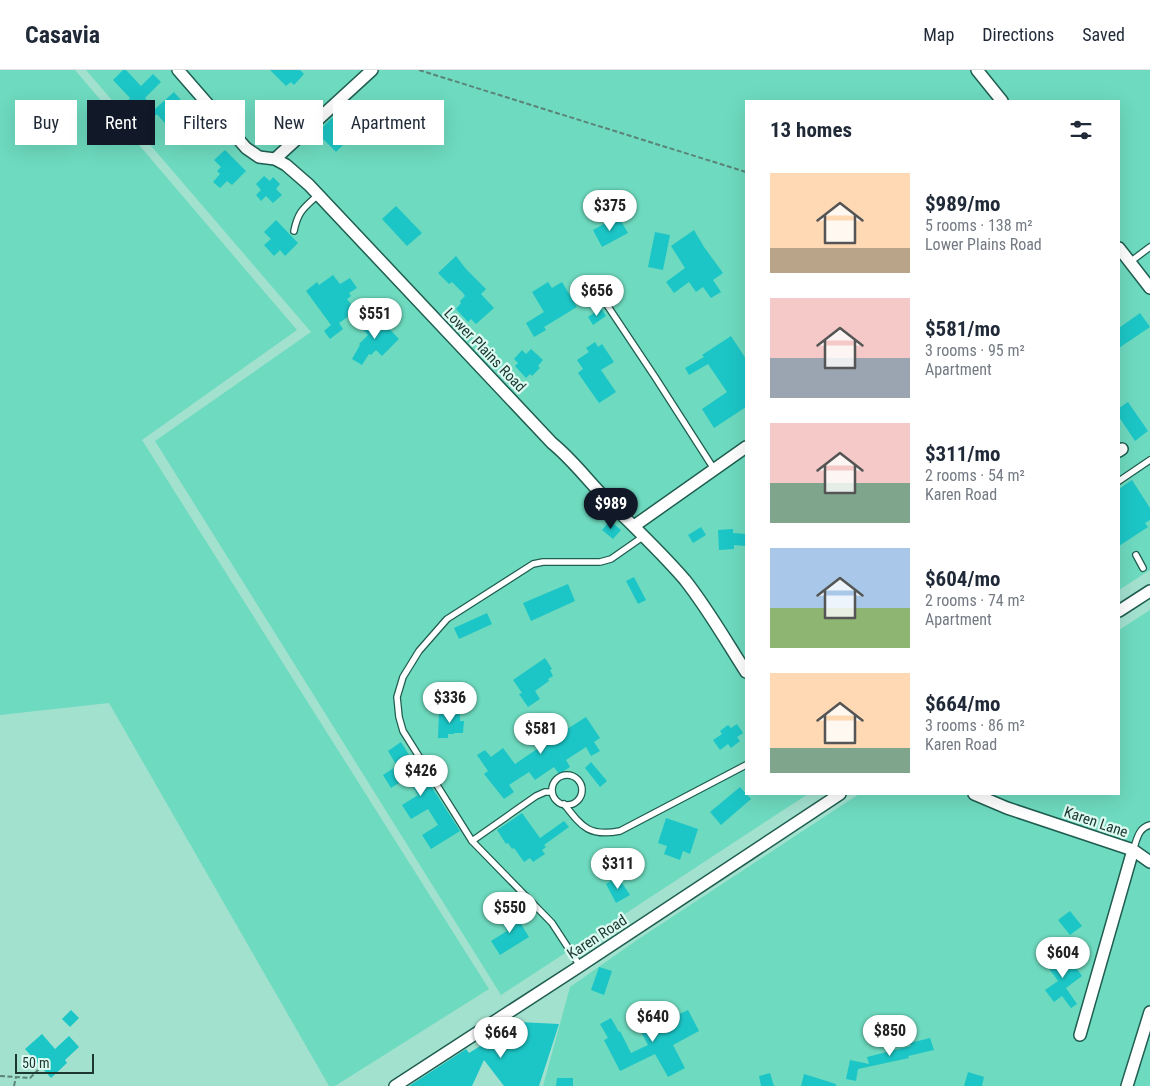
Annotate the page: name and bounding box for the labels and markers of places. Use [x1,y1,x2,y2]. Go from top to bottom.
pin: $375 [580,190,640,232]
pin: $656 [567,274,627,317]
pin: $551 [345,298,405,340]
pin: $989 [581,488,641,530]
pin: $336 [420,682,480,724]
pin: $581 [511,712,571,755]
pin: $426 [391,754,451,797]
pin: $311 [588,848,648,890]
pin: $550 [480,892,540,934]
pin: $604 [1033,936,1093,979]
pin: $640 [623,1000,683,1043]
pin: $850 [860,1014,920,1057]
pin: $664 [471,1016,531,1059]

